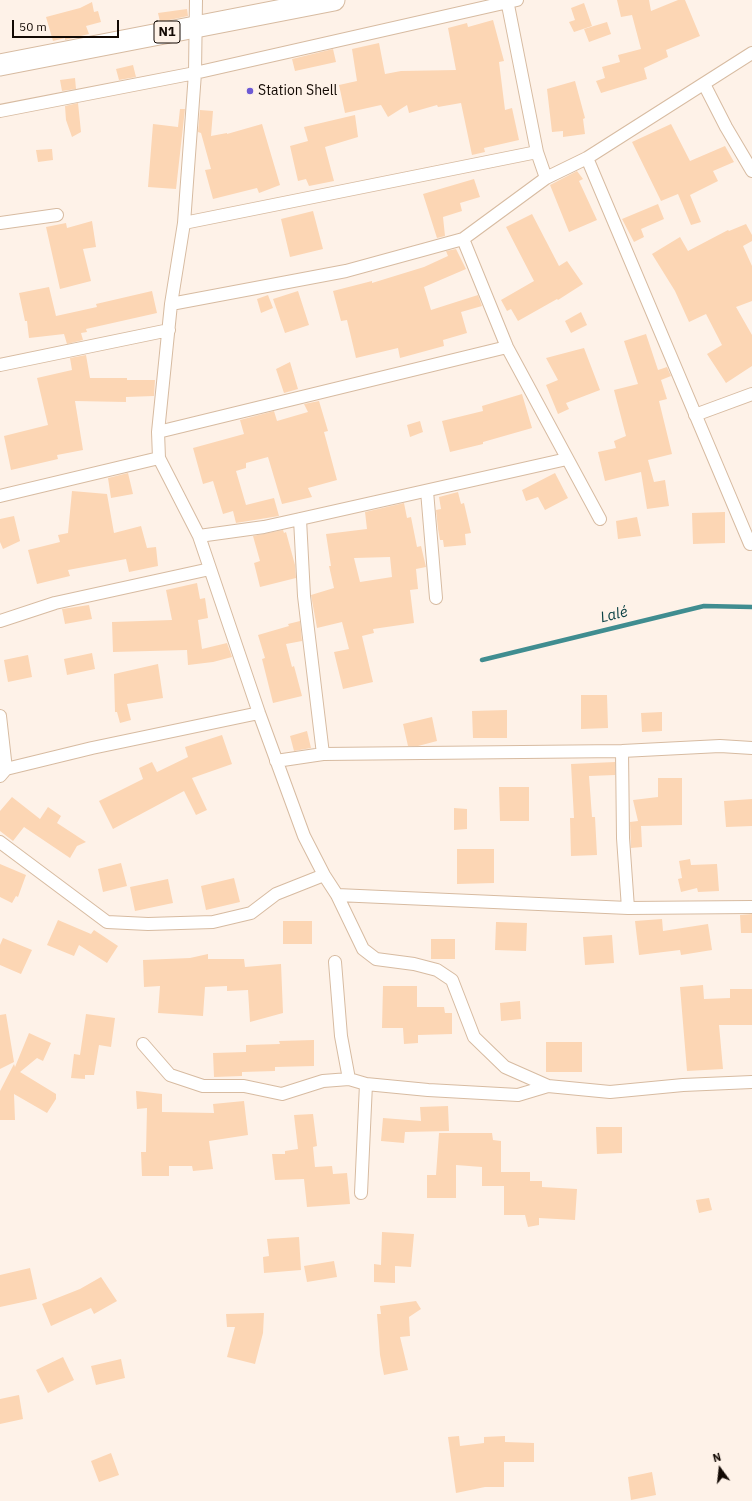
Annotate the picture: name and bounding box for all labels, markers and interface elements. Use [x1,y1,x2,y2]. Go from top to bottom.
scale bar [14,12,121,38]
text: 50 m [19,19,47,34]
road number: N1 [154,21,180,43]
place label: Station Shell [258,83,337,99]
marker: Station Shell [245,86,255,96]
water label: Lalé [599,603,629,627]
north arrow [700,1449,740,1489]
text: N [711,1450,723,1465]

